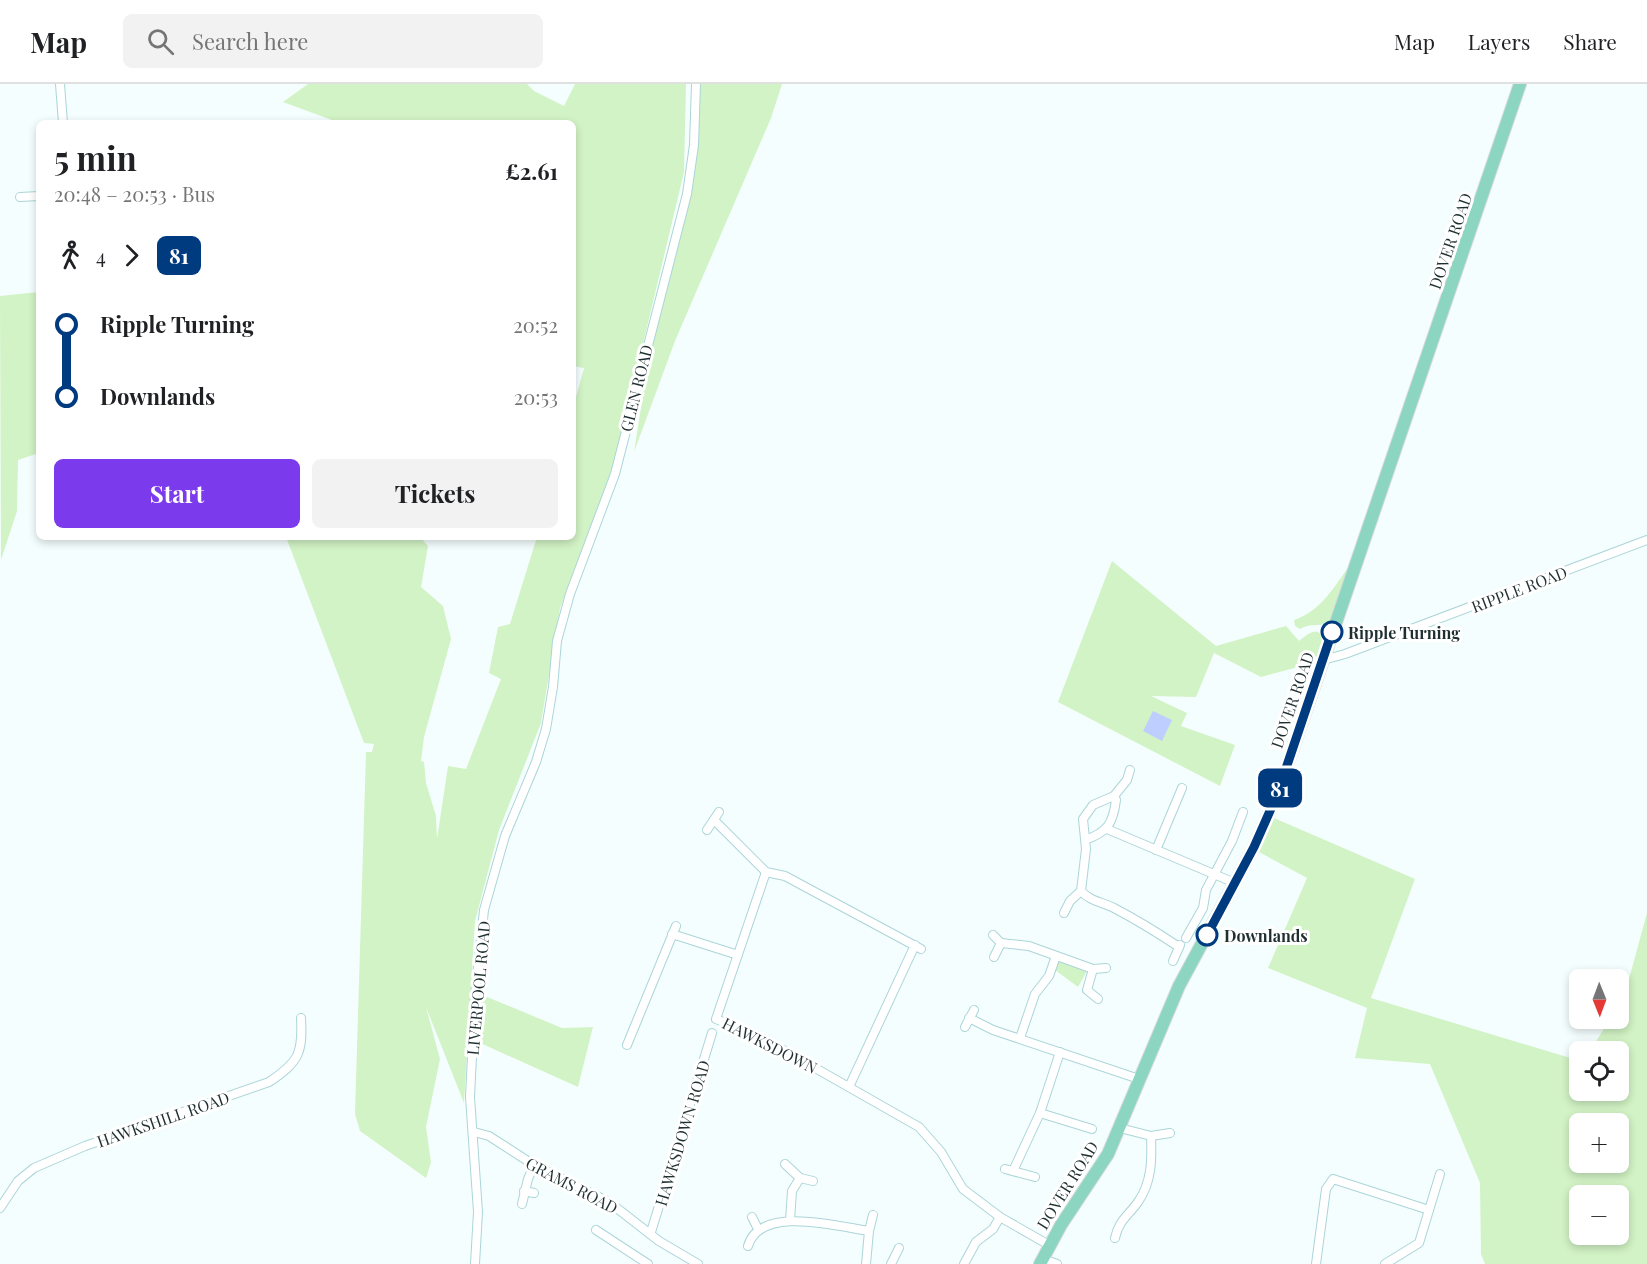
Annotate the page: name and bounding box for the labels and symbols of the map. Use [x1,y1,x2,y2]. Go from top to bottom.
street label: DOVER ROAD [1424,190,1476,292]
street label: GLEN ROAD [615,342,657,434]
street label: RIPPLE ROAD [1468,561,1570,617]
marker: Ripple Turning [1321,621,1343,643]
place label: Ripple Turning [1348,622,1460,643]
street label: DOVER ROAD [1266,649,1318,751]
line badge: 81 [1253,768,1307,808]
street label: LIVERPOOL ROAD [462,920,494,1056]
marker: Downlands [1196,924,1218,946]
place label: Downlands [1224,925,1308,946]
north arrow [1569,969,1629,1029]
street label: HAWKSDOWN [719,1012,821,1078]
street label: HAWKSDOWN ROAD [650,1058,714,1208]
street label: HAWKSHILL ROAD [94,1087,232,1151]
street label: DOVER ROAD [1031,1137,1103,1233]
street label: GRAMS ROAD [522,1152,622,1218]

